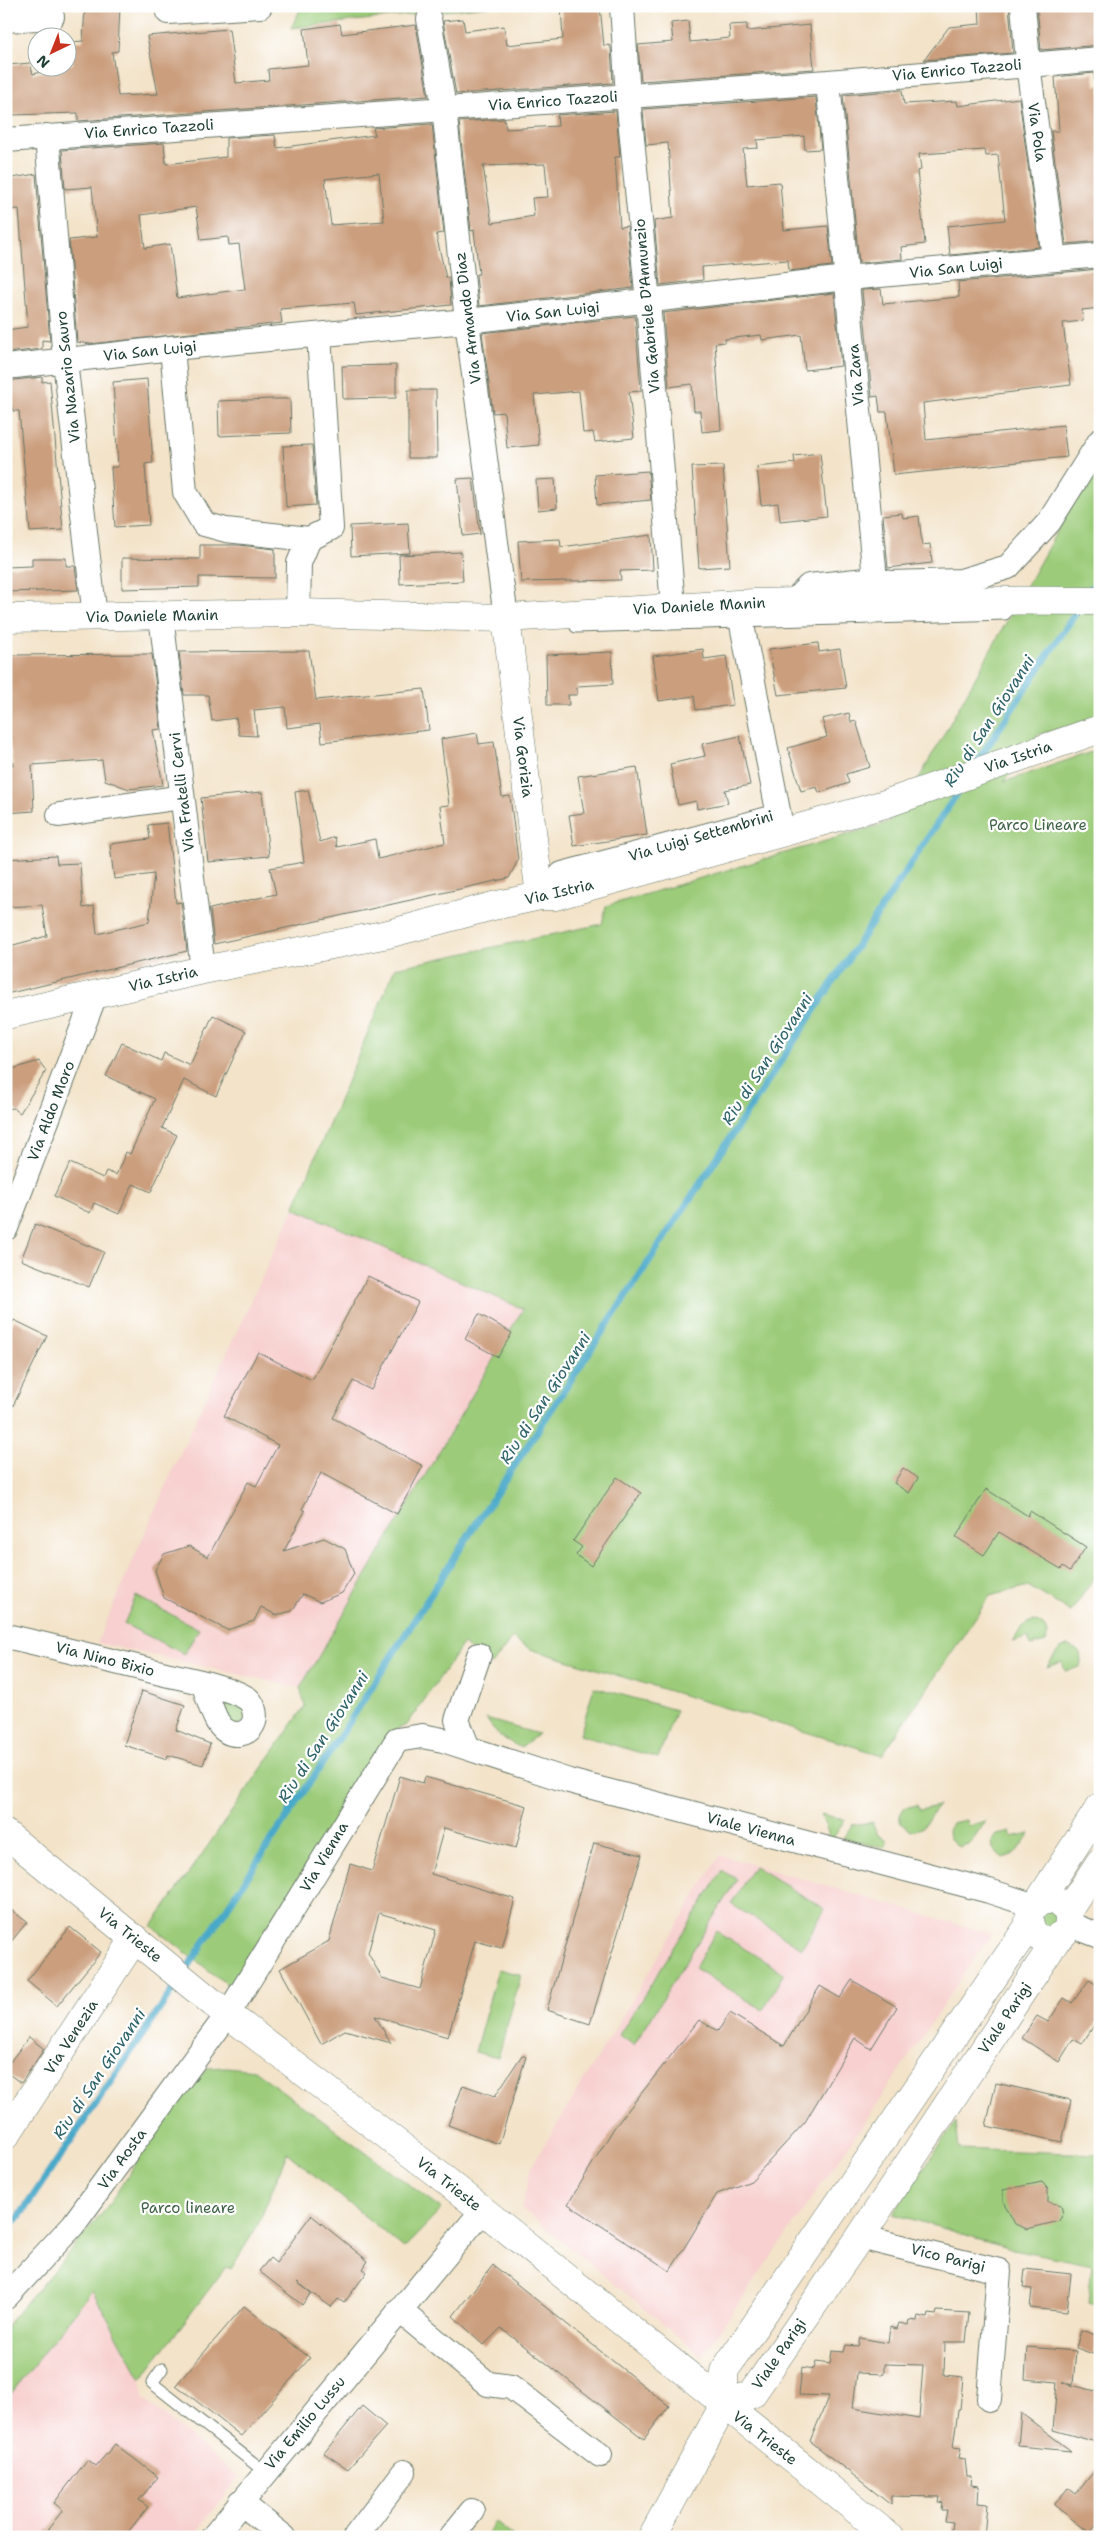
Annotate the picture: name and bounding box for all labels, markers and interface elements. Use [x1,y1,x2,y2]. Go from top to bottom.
north arrow [28,28,78,78]
text: N [33,51,53,72]
street label: Via Enrico Tazzoli [891,54,1023,86]
street label: Via Enrico Tazzoli [487,86,619,116]
street label: Via Pola [1023,101,1051,164]
street label: Via Enrico Tazzoli [83,114,215,144]
street label: Via Gabriele D'Annunzio [629,218,665,394]
street label: Via Armando Diaz [450,251,486,385]
street label: Via San Luigi [908,253,1004,283]
street label: Via San Luigi [505,297,601,327]
street label: Via Nazario Sauro [51,310,85,444]
street label: Via San Luigi [102,336,198,366]
street label: Via Zara [843,343,869,407]
street label: Via Daniele Manin [632,593,766,619]
street label: Via Daniele Manin [85,605,219,627]
water label: Riu di San Giovanni [939,651,1040,791]
street label: Via Gorizia [508,715,538,799]
street label: Via Fratelli Cervi [165,731,199,853]
street label: Via Istria [982,736,1055,778]
street label: Via Luigi Settembrini [626,806,776,866]
park label: Parco Lineare [989,815,1087,835]
street label: Via Istria [523,874,596,910]
street label: Via Istria [127,961,200,997]
water label: Riu di San Giovanni [717,989,818,1129]
street label: Via Aldo Moro [23,1058,79,1164]
water label: Riu di San Giovanni [495,1328,596,1468]
street label: Via Nino Bixio [53,1637,157,1681]
water label: Riu di San Giovanni [273,1667,374,1807]
street label: Viale Vienna [704,1807,798,1851]
street label: Via Vienna [295,1818,353,1896]
street label: Via Trieste [94,1903,166,1967]
street label: Viale Parigi [974,1978,1036,2058]
street label: Via Venezia [39,1995,103,2078]
water label: Riu di San Giovanni [48,2004,151,2143]
street label: Via Aosta [93,2124,151,2194]
street label: Via Trieste [412,2152,486,2216]
park label: Parco lineare [141,2198,235,2218]
street label: Vico Parigi [908,2239,988,2277]
street label: Viale Parigi [747,2315,811,2393]
street label: Via Emilio Lussu [260,2372,350,2474]
street label: Via Trieste [728,2406,802,2470]

